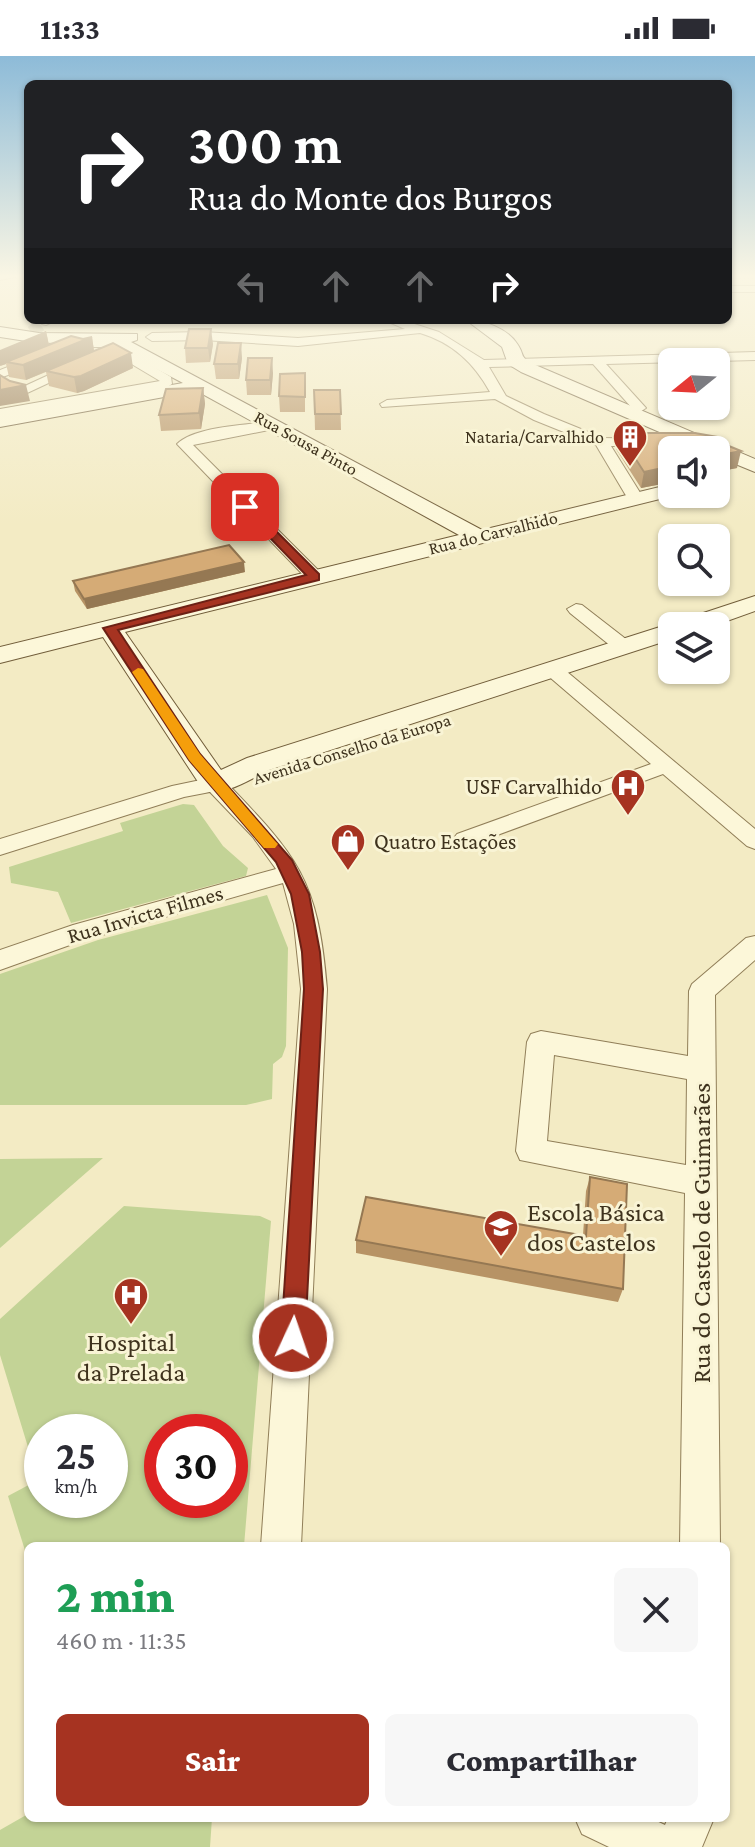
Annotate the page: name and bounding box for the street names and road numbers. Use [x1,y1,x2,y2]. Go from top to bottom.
street label: Rua Sousa Pinto [251,406,361,480]
street label: Rua do Carvalhido [426,507,560,559]
street label: Avenida Conselho da Europa [251,709,453,789]
street label: Rua Invicta Filmes [64,880,226,948]
street label: Rua do Castelo de Guimarães [687,1083,716,1383]

